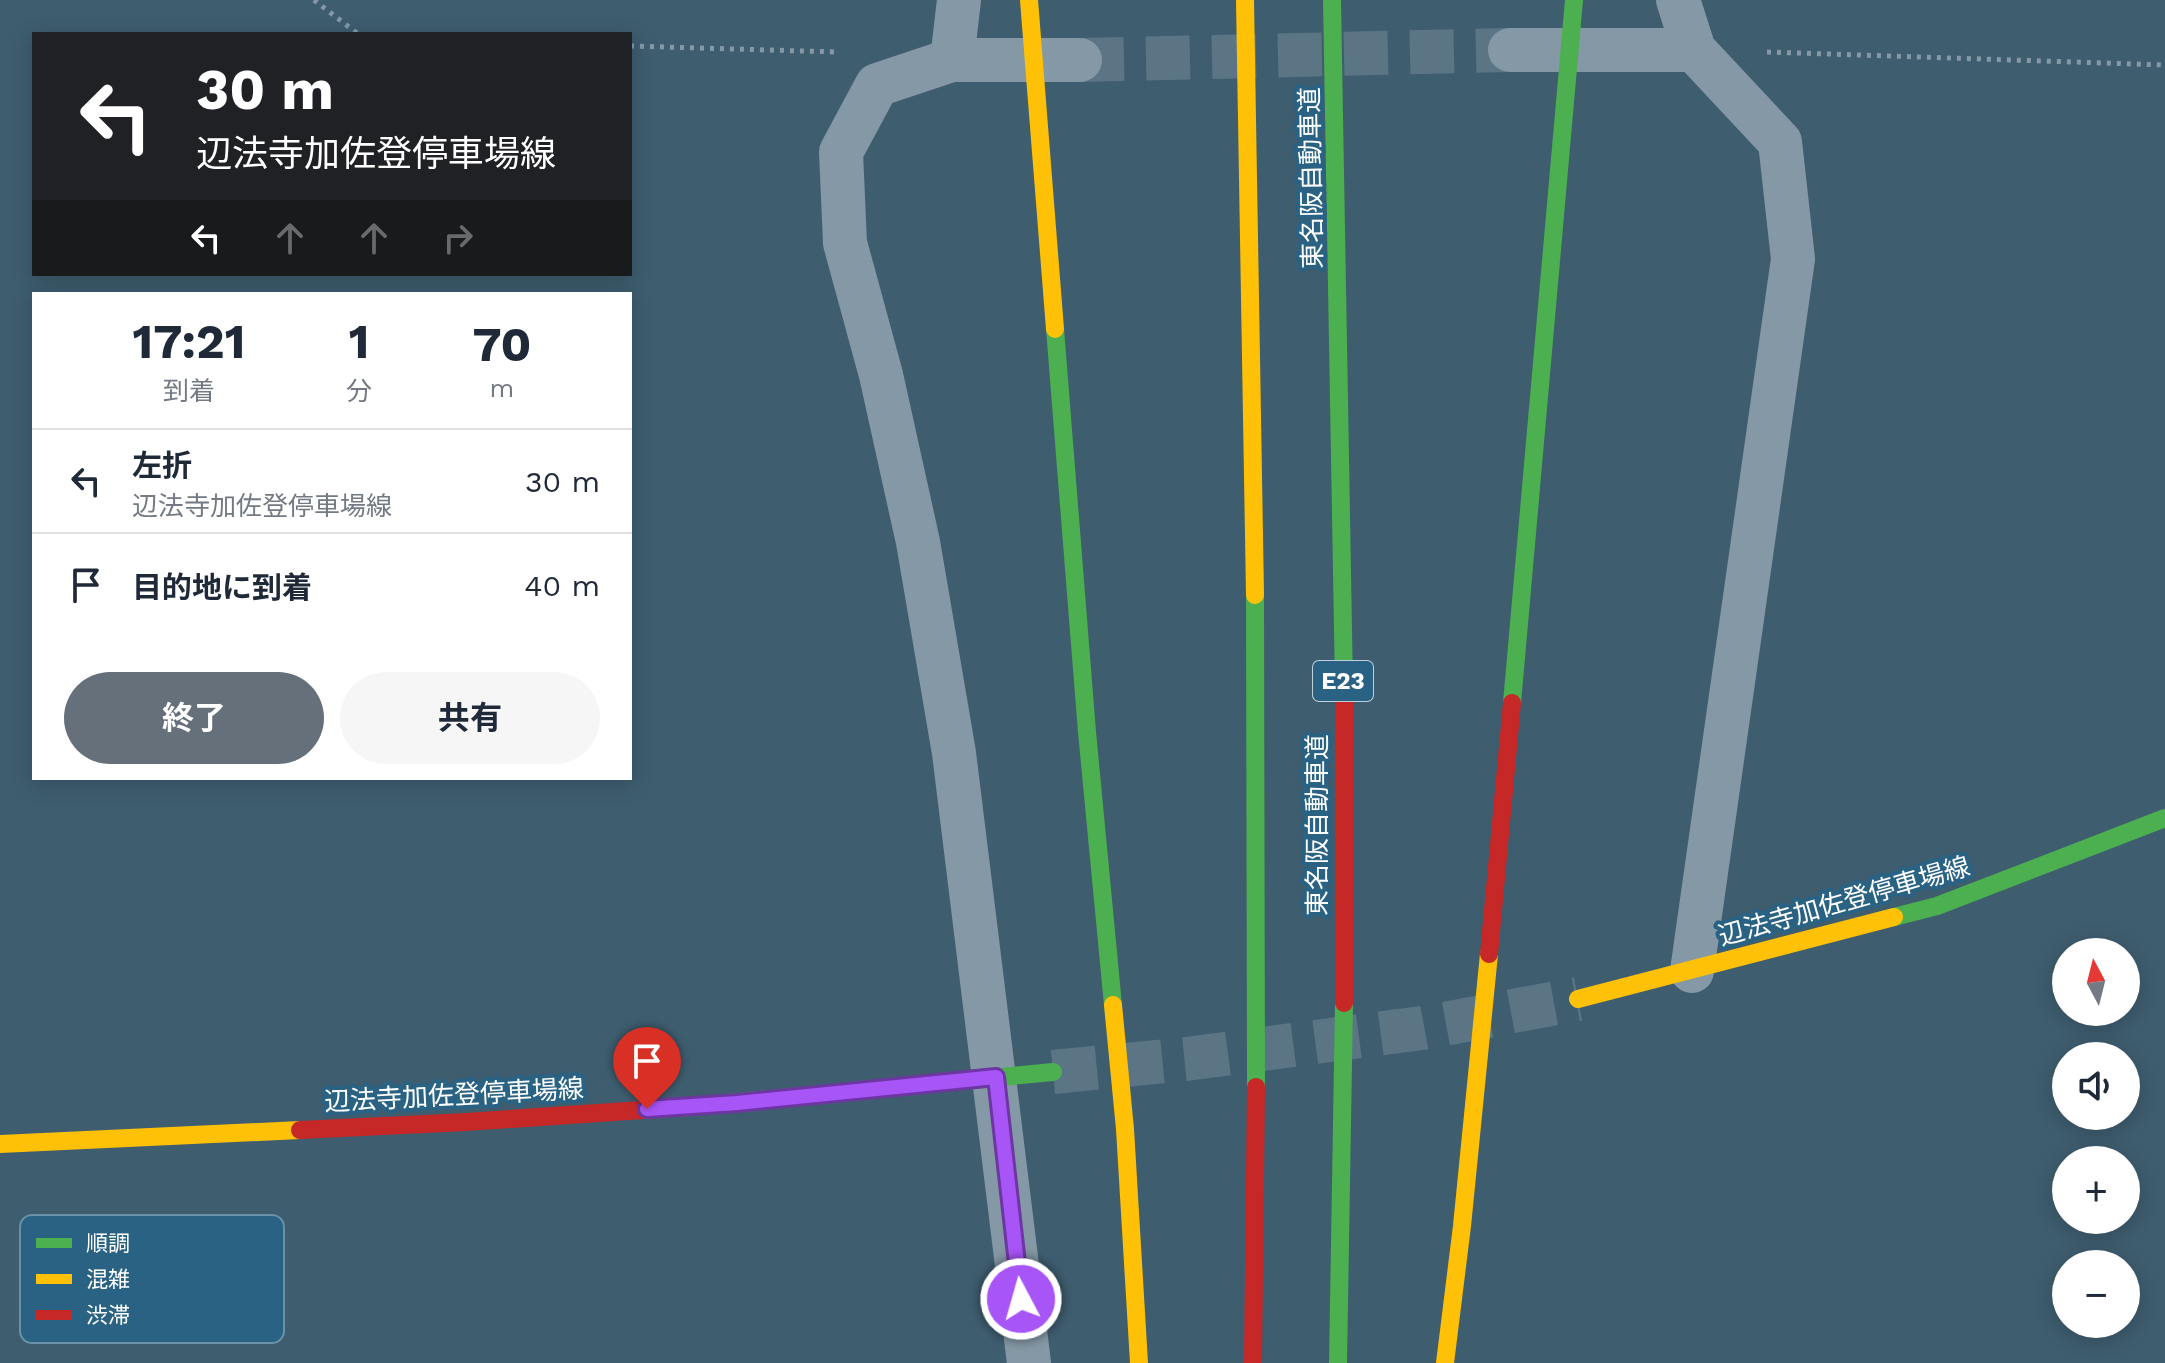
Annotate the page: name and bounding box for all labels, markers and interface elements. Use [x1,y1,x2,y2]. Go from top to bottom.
text: 30 m [196,57,334,123]
icon: left [64,64,168,168]
street label: 東名阪自動車道 [1294,87,1328,269]
text: 辺法寺加佐登停車場線 [196,133,556,175]
icon: left [184,216,228,260]
icon: ahead [268,216,312,260]
icon: ahead [352,216,396,260]
icon: right [436,216,480,260]
text: 17:21 [133,313,245,370]
text: 1 [349,313,369,370]
text: 70 [473,316,531,373]
text: m [490,373,514,403]
text: 到着 [163,376,215,406]
text: 分 [346,376,372,406]
text: 左折 [132,448,192,483]
icon: left [64,459,108,503]
text: 30 m [525,464,600,499]
text: 辺法寺加佐登停車場線 [132,491,392,521]
icon: arrive [64,563,108,607]
text: 40 m [524,568,600,603]
text: 目的地に到着 [132,570,312,605]
road number: E23 [1313,661,1373,701]
button: 終了 [64,672,324,764]
button: 共有 [340,672,600,764]
street label: 東名阪自動車道 [1302,734,1332,916]
street label: 辺法寺加佐登停車場線 [1715,851,1973,951]
north arrow [2052,938,2140,1026]
map controls [2052,938,2140,1338]
pin [613,1027,681,1109]
icon: arrive [625,1039,669,1083]
button: sound [2052,1042,2140,1130]
street label: 辺法寺加佐登停車場線 [323,1073,585,1117]
button: + [2052,1146,2140,1234]
legend [20,1215,284,1343]
text: 順調 [86,1231,130,1256]
button: − [2052,1250,2140,1338]
position arrow [979,1257,1063,1341]
text: 混雑 [86,1267,130,1292]
text: 渋滞 [86,1303,130,1328]

